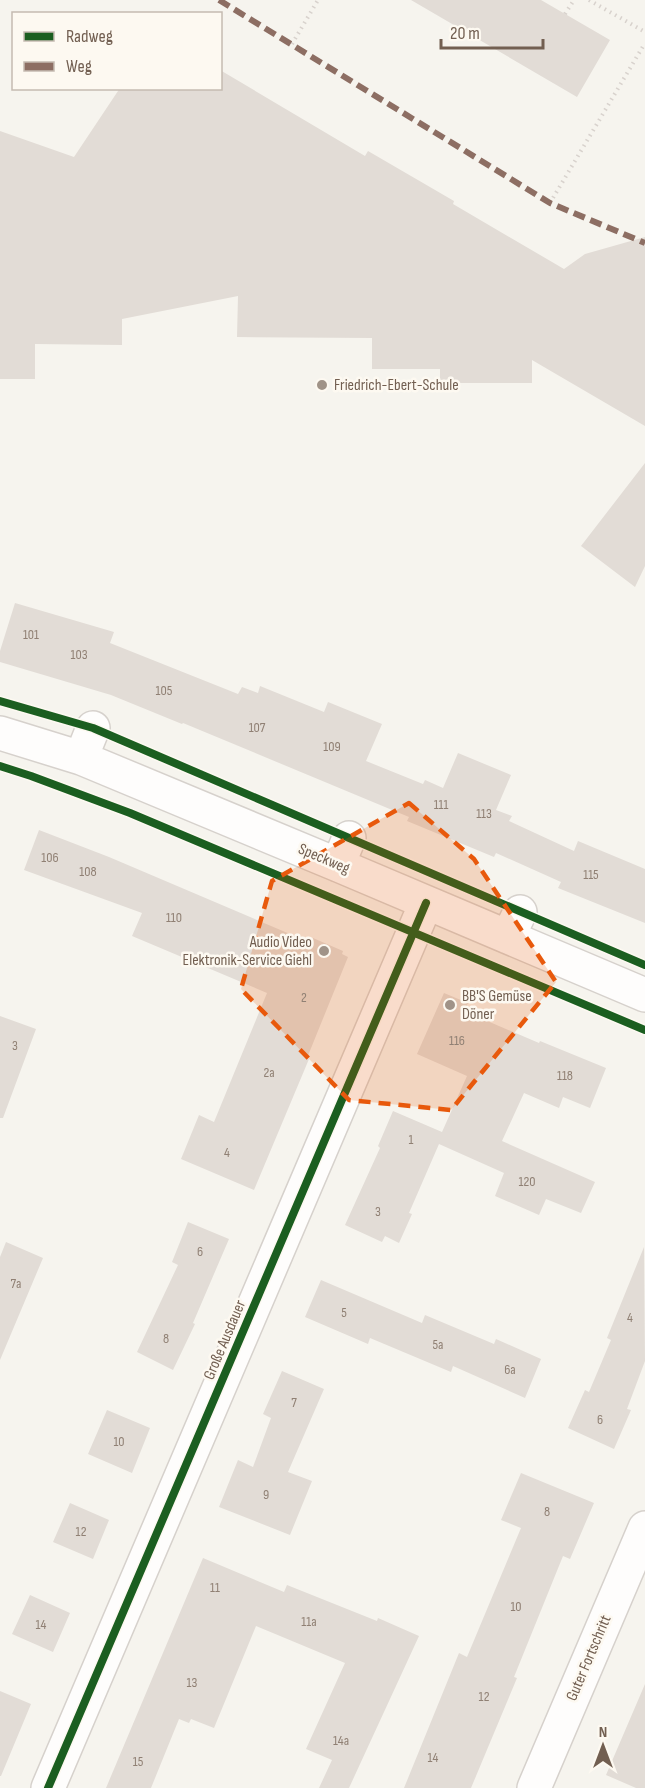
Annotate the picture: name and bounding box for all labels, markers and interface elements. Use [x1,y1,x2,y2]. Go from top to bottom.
legend [12,12,222,90]
scale bar [441,12,543,50]
text: 20 m [450,23,480,44]
text: Radweg [66,26,113,47]
text: Weg [66,56,92,77]
place label: Friedrich-Ebert-Schule [334,376,459,395]
marker: Friedrich-Ebert-Schule [315,378,329,392]
house number: 101 [23,626,39,643]
house number: 103 [70,646,88,663]
house number: 105 [156,682,173,699]
house number: 107 [249,719,266,736]
house number: 109 [323,738,341,755]
house number: 111 [434,796,448,813]
house number: 113 [476,805,492,822]
street label: Speckweg [295,840,353,878]
house number: 106 [41,849,59,866]
house number: 108 [79,863,97,880]
house number: 115 [583,866,599,883]
house number: 110 [166,909,182,926]
place label: Audio Video Elektronik-Service Giehl [183,933,312,970]
marker: Audio Video Elektronik-Service Giehl [317,944,331,958]
place label: BB'S Gemüse Döner [462,987,532,1024]
house number: 2 [301,989,307,1006]
marker: BB'S Gemüse Döner [443,998,457,1012]
house number: 116 [449,1032,465,1049]
house number: 3 [12,1037,18,1054]
house number: 2a [263,1064,275,1081]
house number: 118 [557,1067,573,1084]
house number: 1 [409,1131,414,1148]
house number: 4 [224,1144,230,1161]
house number: 120 [518,1173,536,1190]
house number: 3 [375,1203,381,1220]
house number: 6 [197,1243,203,1260]
house number: 7a [11,1275,21,1292]
street label: Große Ausdauer [200,1297,250,1383]
house number: 5 [341,1304,347,1321]
house number: 4 [627,1309,633,1326]
house number: 8 [163,1330,169,1347]
house number: 5a [432,1336,444,1353]
house number: 6a [504,1361,516,1378]
house number: 7 [291,1394,297,1411]
house number: 6 [597,1411,603,1428]
house number: 10 [113,1433,125,1450]
house number: 9 [263,1486,269,1503]
house number: 8 [544,1503,550,1520]
house number: 12 [76,1523,87,1540]
house number: 11 [210,1579,220,1596]
house number: 10 [510,1598,522,1615]
street label: Guter Fortschritt [562,1612,616,1704]
house number: 11a [301,1613,317,1630]
house number: 14 [36,1616,47,1633]
house number: 13 [187,1674,198,1691]
house number: 12 [479,1688,490,1705]
north arrow [573,1716,633,1776]
text: N [599,1723,607,1742]
house number: 14a [333,1732,349,1749]
house number: 14 [428,1749,439,1766]
house number: 15 [133,1753,144,1770]

